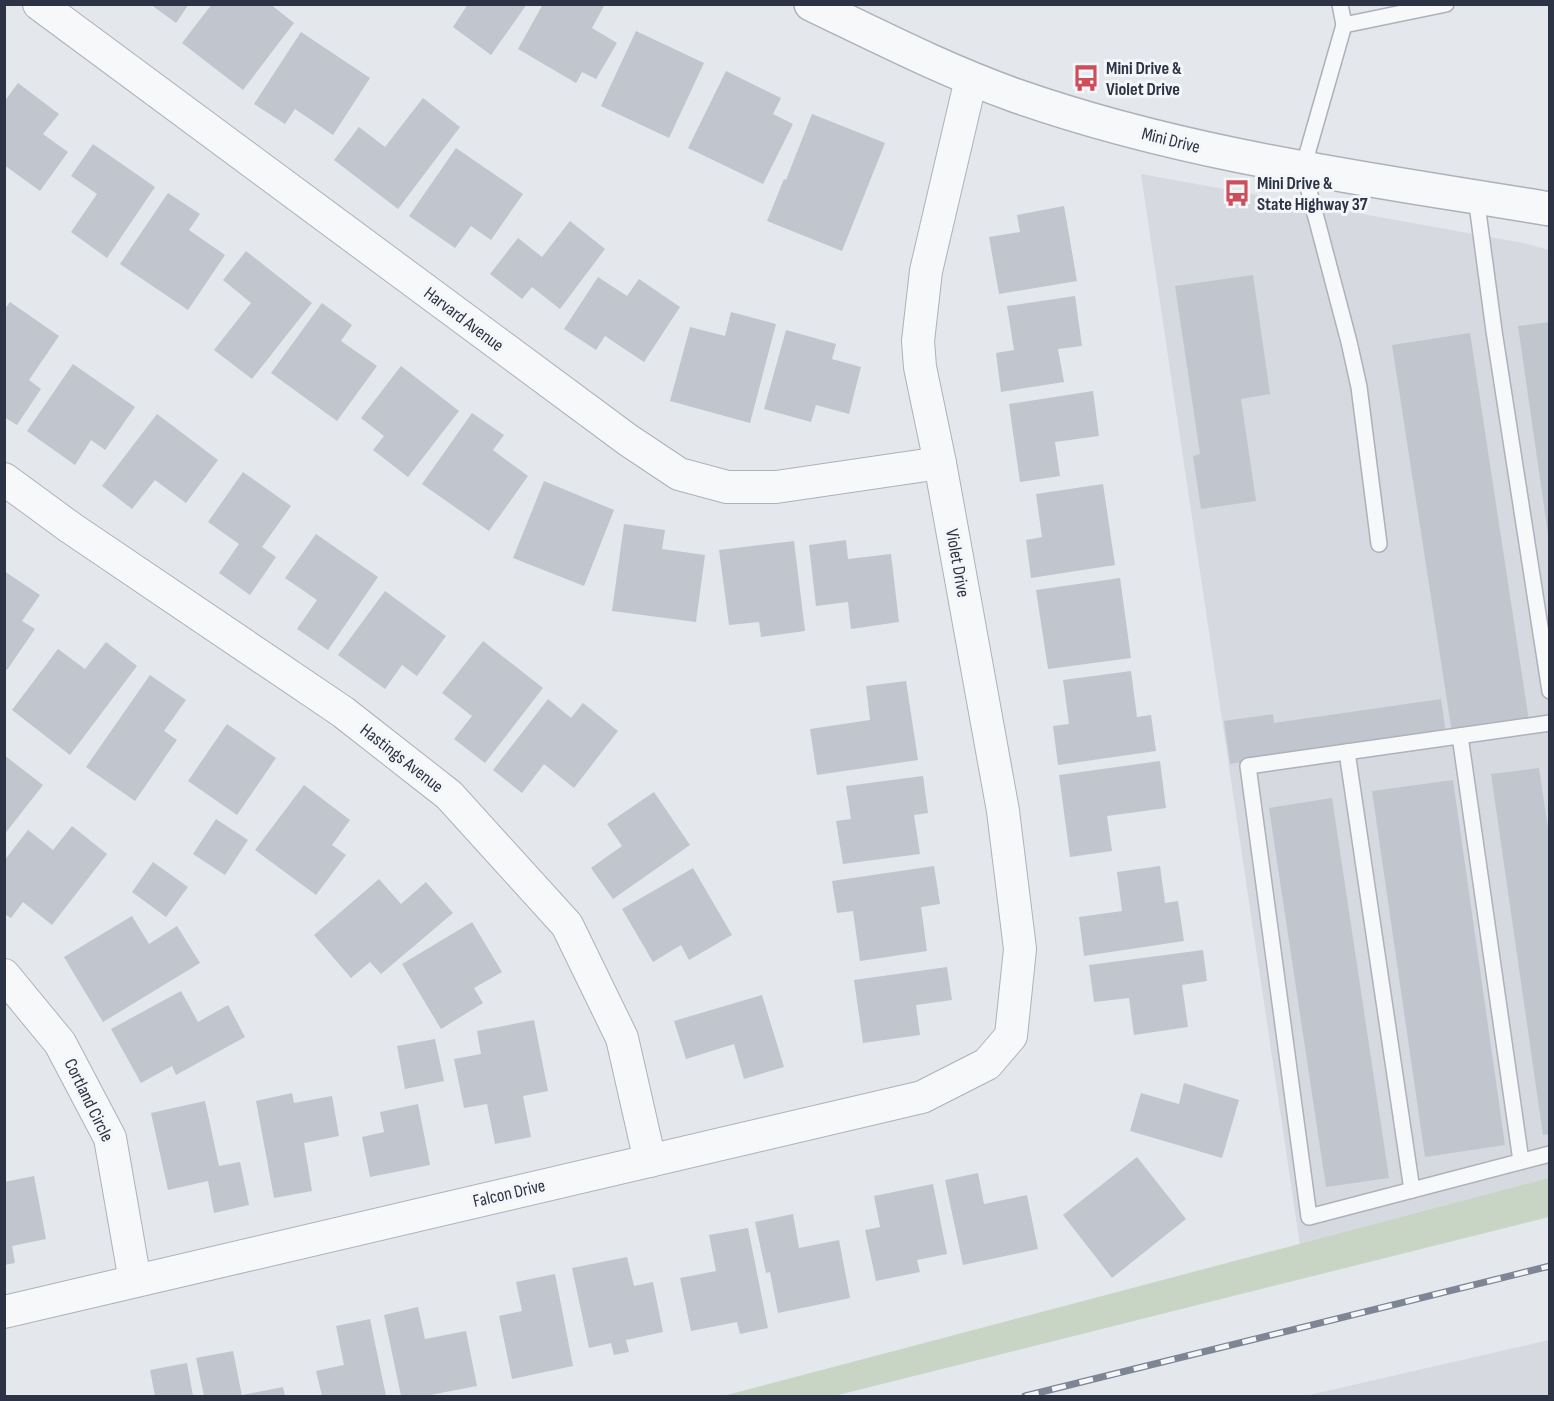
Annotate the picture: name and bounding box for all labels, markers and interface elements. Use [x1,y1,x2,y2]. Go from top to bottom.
place label: Mini Drive & Violet Drive [1106,58,1182,100]
bus stop icon: Mini Drive & Violet Drive [1071,63,1101,93]
street label: Mini Drive [1140,123,1202,158]
place label: Mini Drive & State Highway 37 [1257,173,1368,215]
bus stop icon: Mini Drive & State Highway 37 [1222,178,1252,208]
street label: Harvard Avenue [420,283,508,356]
street label: Violet Drive [941,527,974,599]
street label: Hastings Avenue [356,719,447,797]
street label: Cortland Circle [59,1055,118,1145]
street label: Falcon Drive [471,1175,547,1212]

